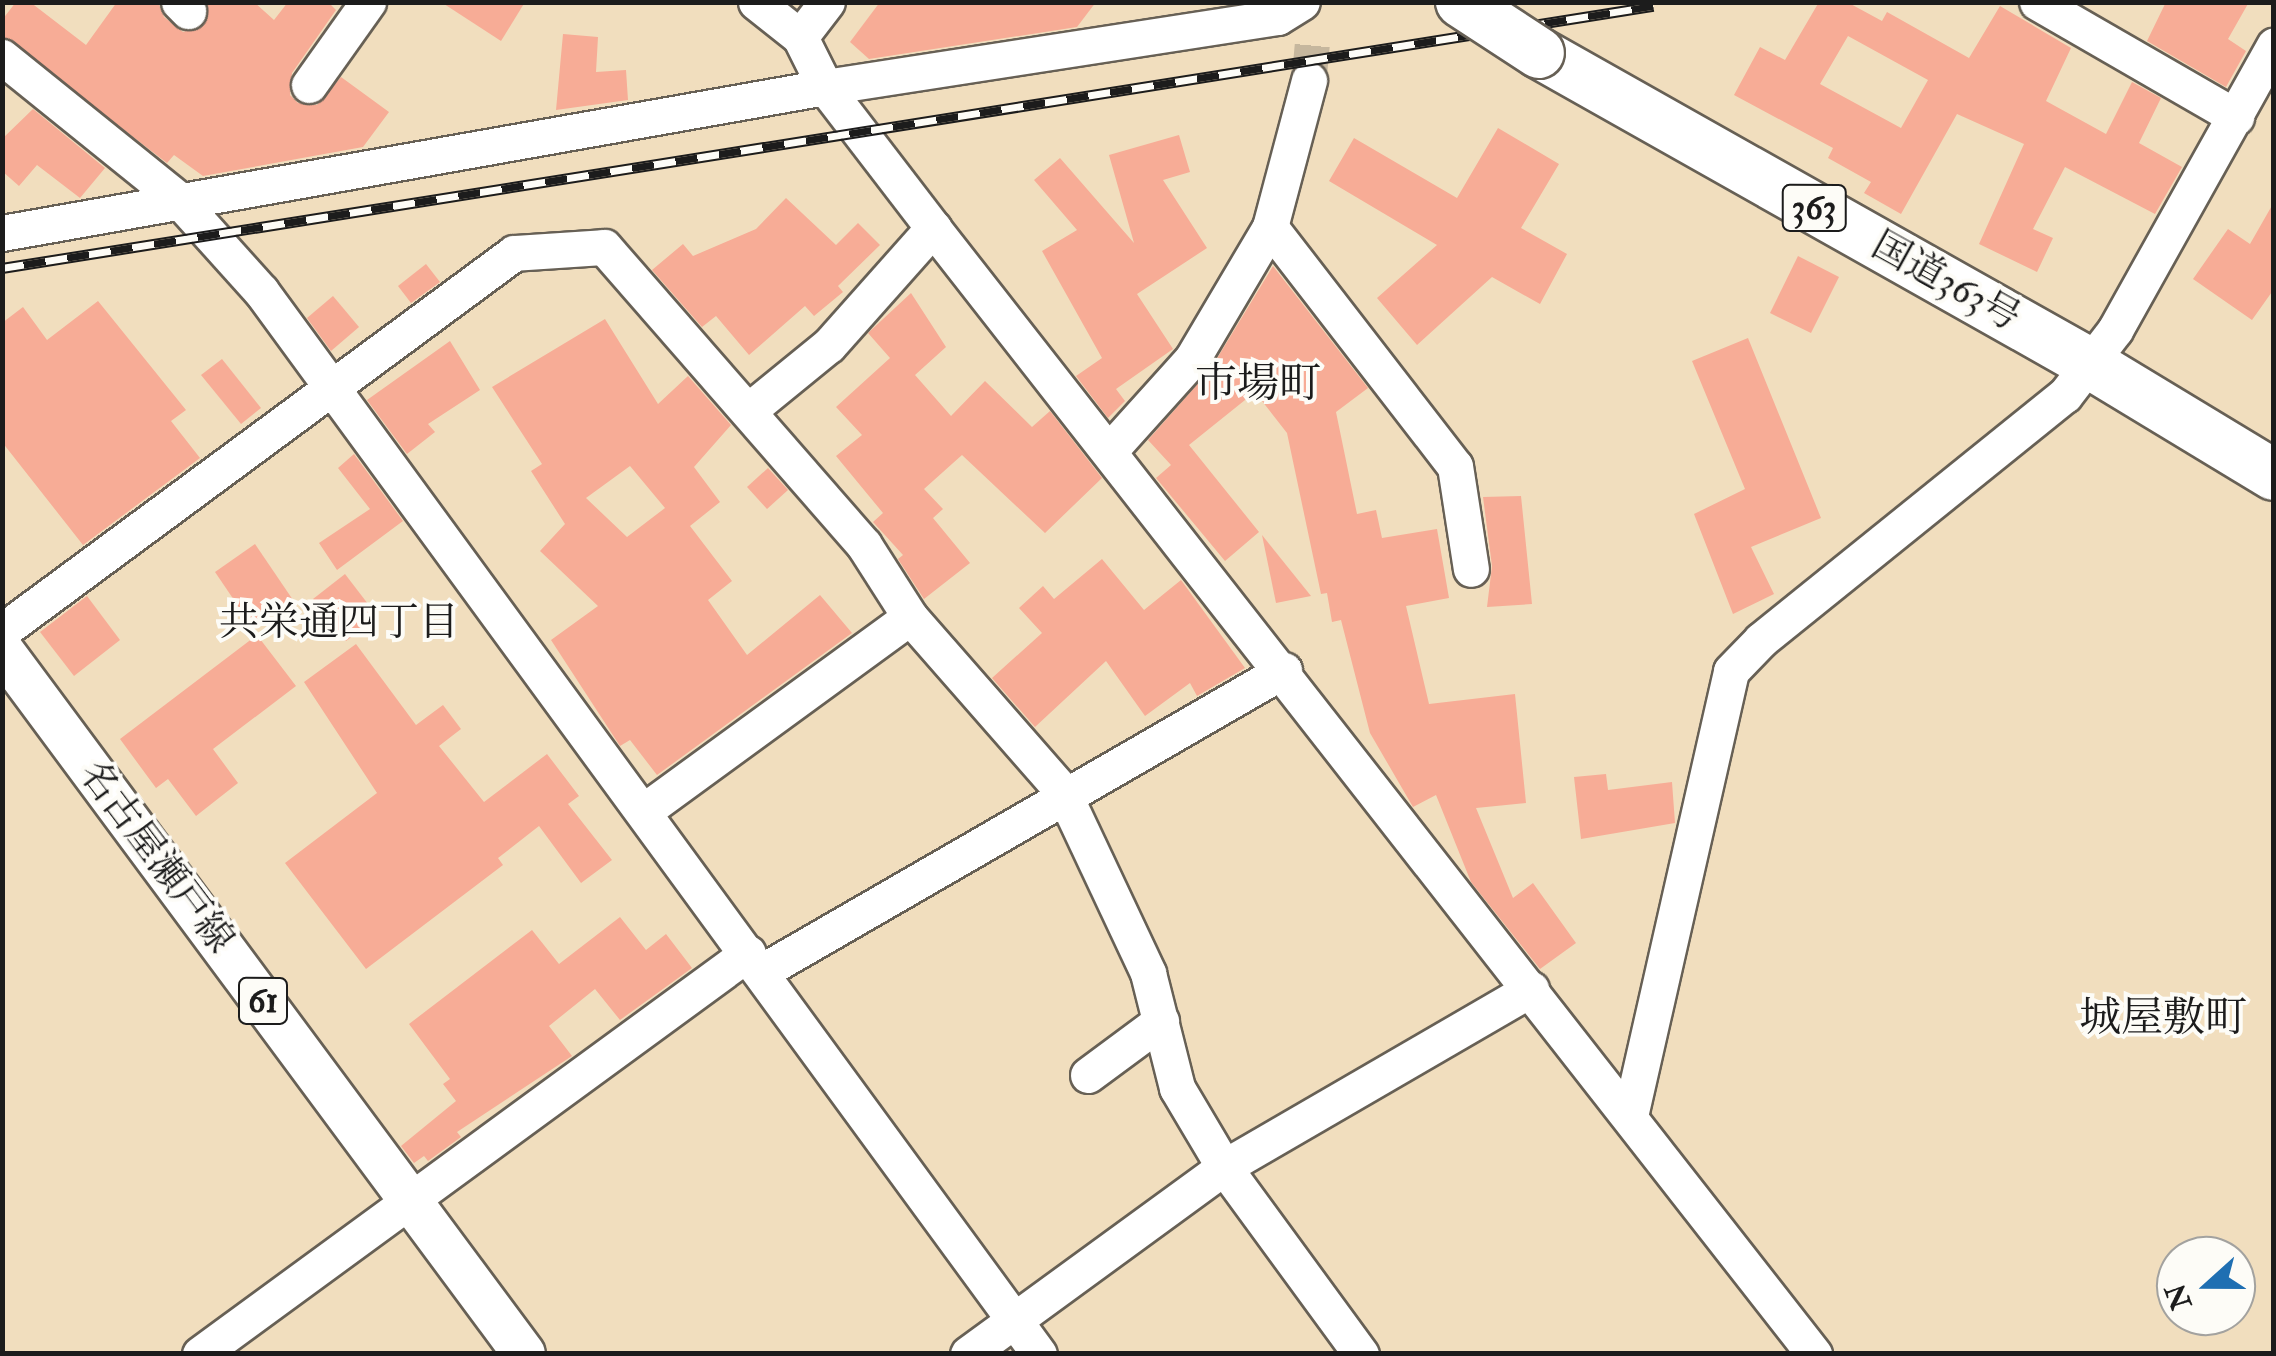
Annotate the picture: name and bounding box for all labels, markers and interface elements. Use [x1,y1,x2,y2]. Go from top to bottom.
road number: 363 [1782,178,1846,238]
street label: 国道363号 [1864,223,2028,341]
district label: 市場町 [1195,359,1321,409]
district label: 共栄通四丁目 [219,599,459,647]
street label: 名古屋瀬戸線 [69,752,243,962]
road number: 61 [238,971,288,1031]
district label: 城屋敷町 [2079,993,2247,1043]
north arrow [2156,1236,2256,1336]
text: N [2159,1278,2200,1314]

